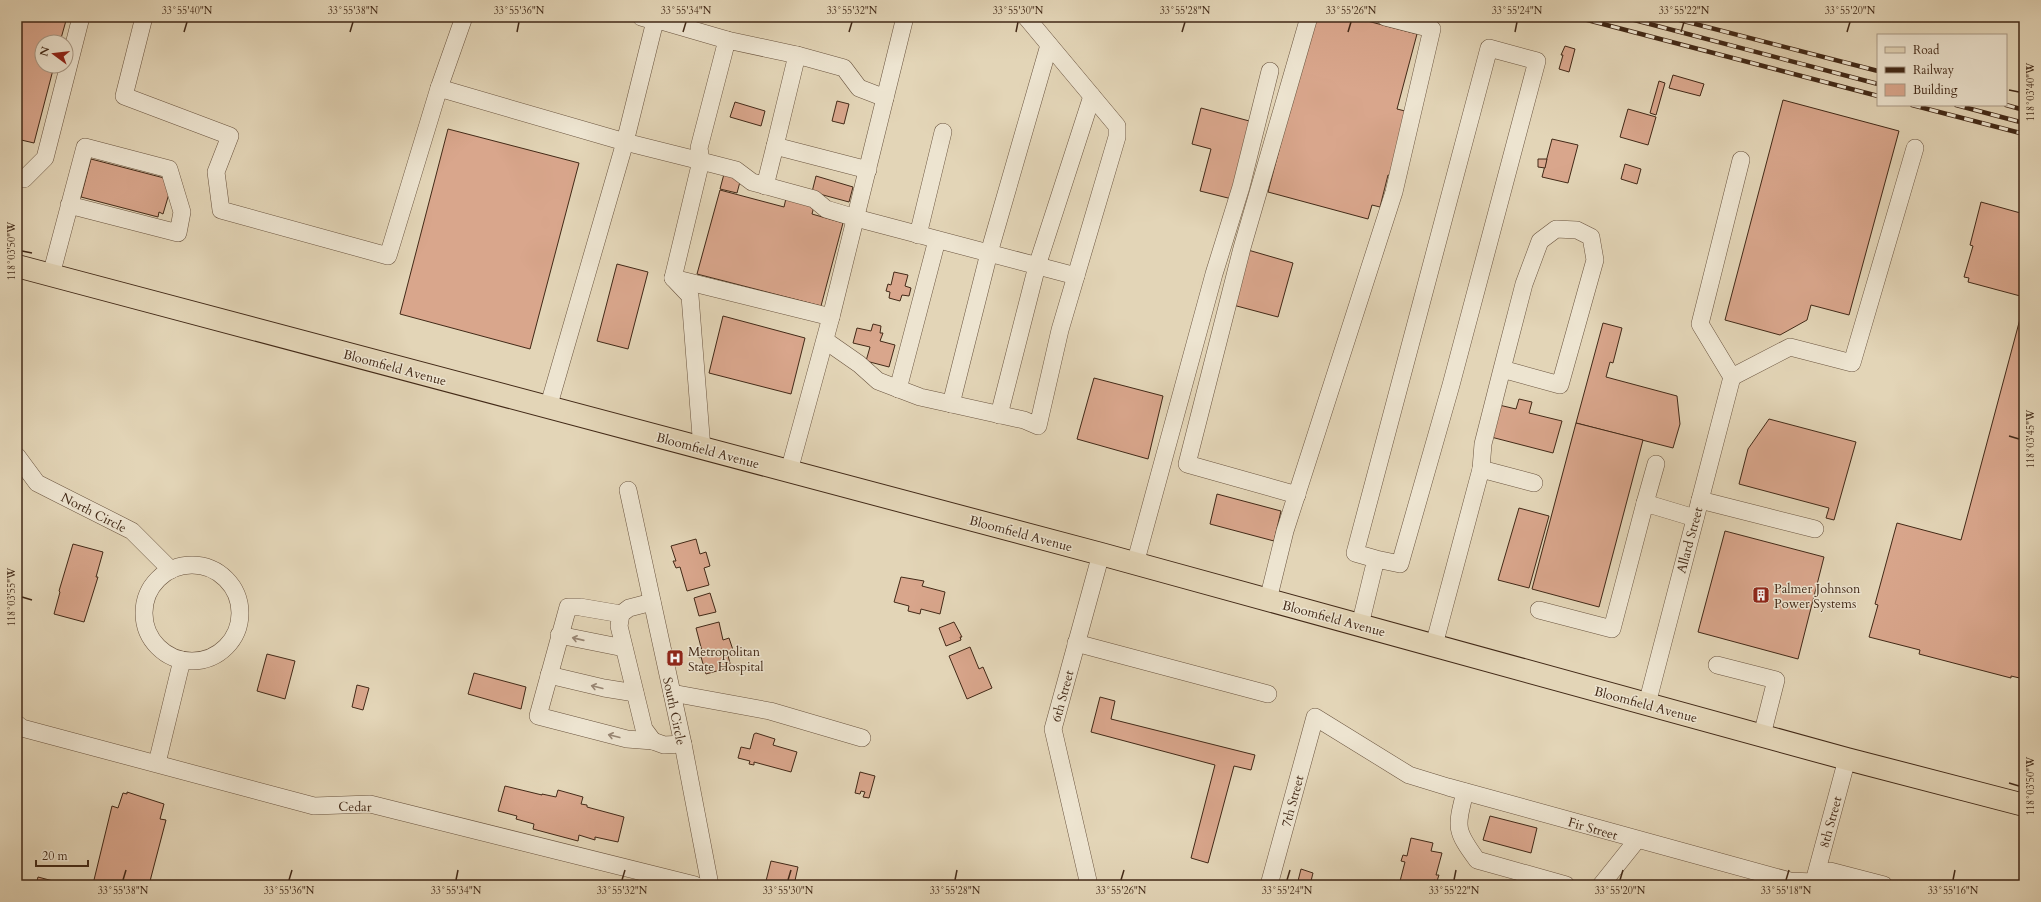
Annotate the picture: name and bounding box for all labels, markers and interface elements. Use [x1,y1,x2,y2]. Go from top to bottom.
text: 33°55'40"N [162,4,213,18]
text: 33°55'38"N [328,4,379,18]
text: 33°55'36"N [494,4,545,18]
text: 33°55'34"N [661,4,712,18]
text: 33°55'32"N [827,4,878,18]
text: 33°55'30"N [993,4,1044,18]
text: 33°55'28"N [1160,4,1211,18]
text: 33°55'26"N [1326,4,1377,18]
text: 33°55'24"N [1492,4,1543,18]
text: 33°55'22"N [1659,4,1710,18]
text: 33°55'20"N [1825,4,1876,18]
north arrow [34,34,74,74]
legend [1877,34,2007,106]
text: Road [1913,42,1940,58]
text: N [36,45,53,58]
text: Railway [1913,62,1955,78]
text: 118°03'40"W [2024,62,2038,121]
text: Building [1913,82,1958,98]
text: 118°03'50"W [5,221,19,280]
street label: Bloomfield Avenue [341,346,448,390]
text: 118°03'45"W [2024,409,2038,468]
street label: Bloomfield Avenue [654,429,761,473]
street label: North Circle [58,489,129,537]
street label: Allard Street [1672,505,1707,575]
street label: Bloomfield Avenue [967,512,1074,556]
text: 118°03'55"W [5,567,19,626]
place label: Palmer Johnson Power Systems [1774,580,1861,613]
building icon: Palmer Johnson Power Systems [1751,585,1771,605]
street label: Bloomfield Avenue [1280,597,1387,641]
one-way arrow [572,635,585,643]
place label: Metropolitan State Hospital [688,643,764,676]
hospital icon: Metropolitan State Hospital [665,648,685,668]
street label: 6th Street [1047,668,1078,724]
street label: South Circle [658,676,690,747]
one-way arrow [591,682,604,690]
street label: Bloomfield Avenue [1592,683,1699,727]
one-way arrow [608,731,621,739]
text: 118°03'50"W [2024,756,2038,815]
street label: 7th Street [1277,773,1308,829]
street label: 8th Street [1815,794,1846,850]
street label: Cedar [338,798,372,816]
street label: Fir Street [1566,813,1620,845]
scale bar [36,842,88,868]
text: 20 m [42,848,69,864]
text: 33°55'38"N [98,884,149,898]
text: 33°55'36"N [264,884,315,898]
text: 33°55'34"N [431,884,482,898]
text: 33°55'32"N [597,884,648,898]
text: 33°55'30"N [763,884,814,898]
text: 33°55'28"N [930,884,981,898]
text: 33°55'26"N [1096,884,1147,898]
text: 33°55'24"N [1262,884,1313,898]
text: 33°55'22"N [1429,884,1480,898]
text: 33°55'20"N [1595,884,1646,898]
text: 33°55'18"N [1761,884,1812,898]
text: 33°55'16"N [1928,884,1979,898]

